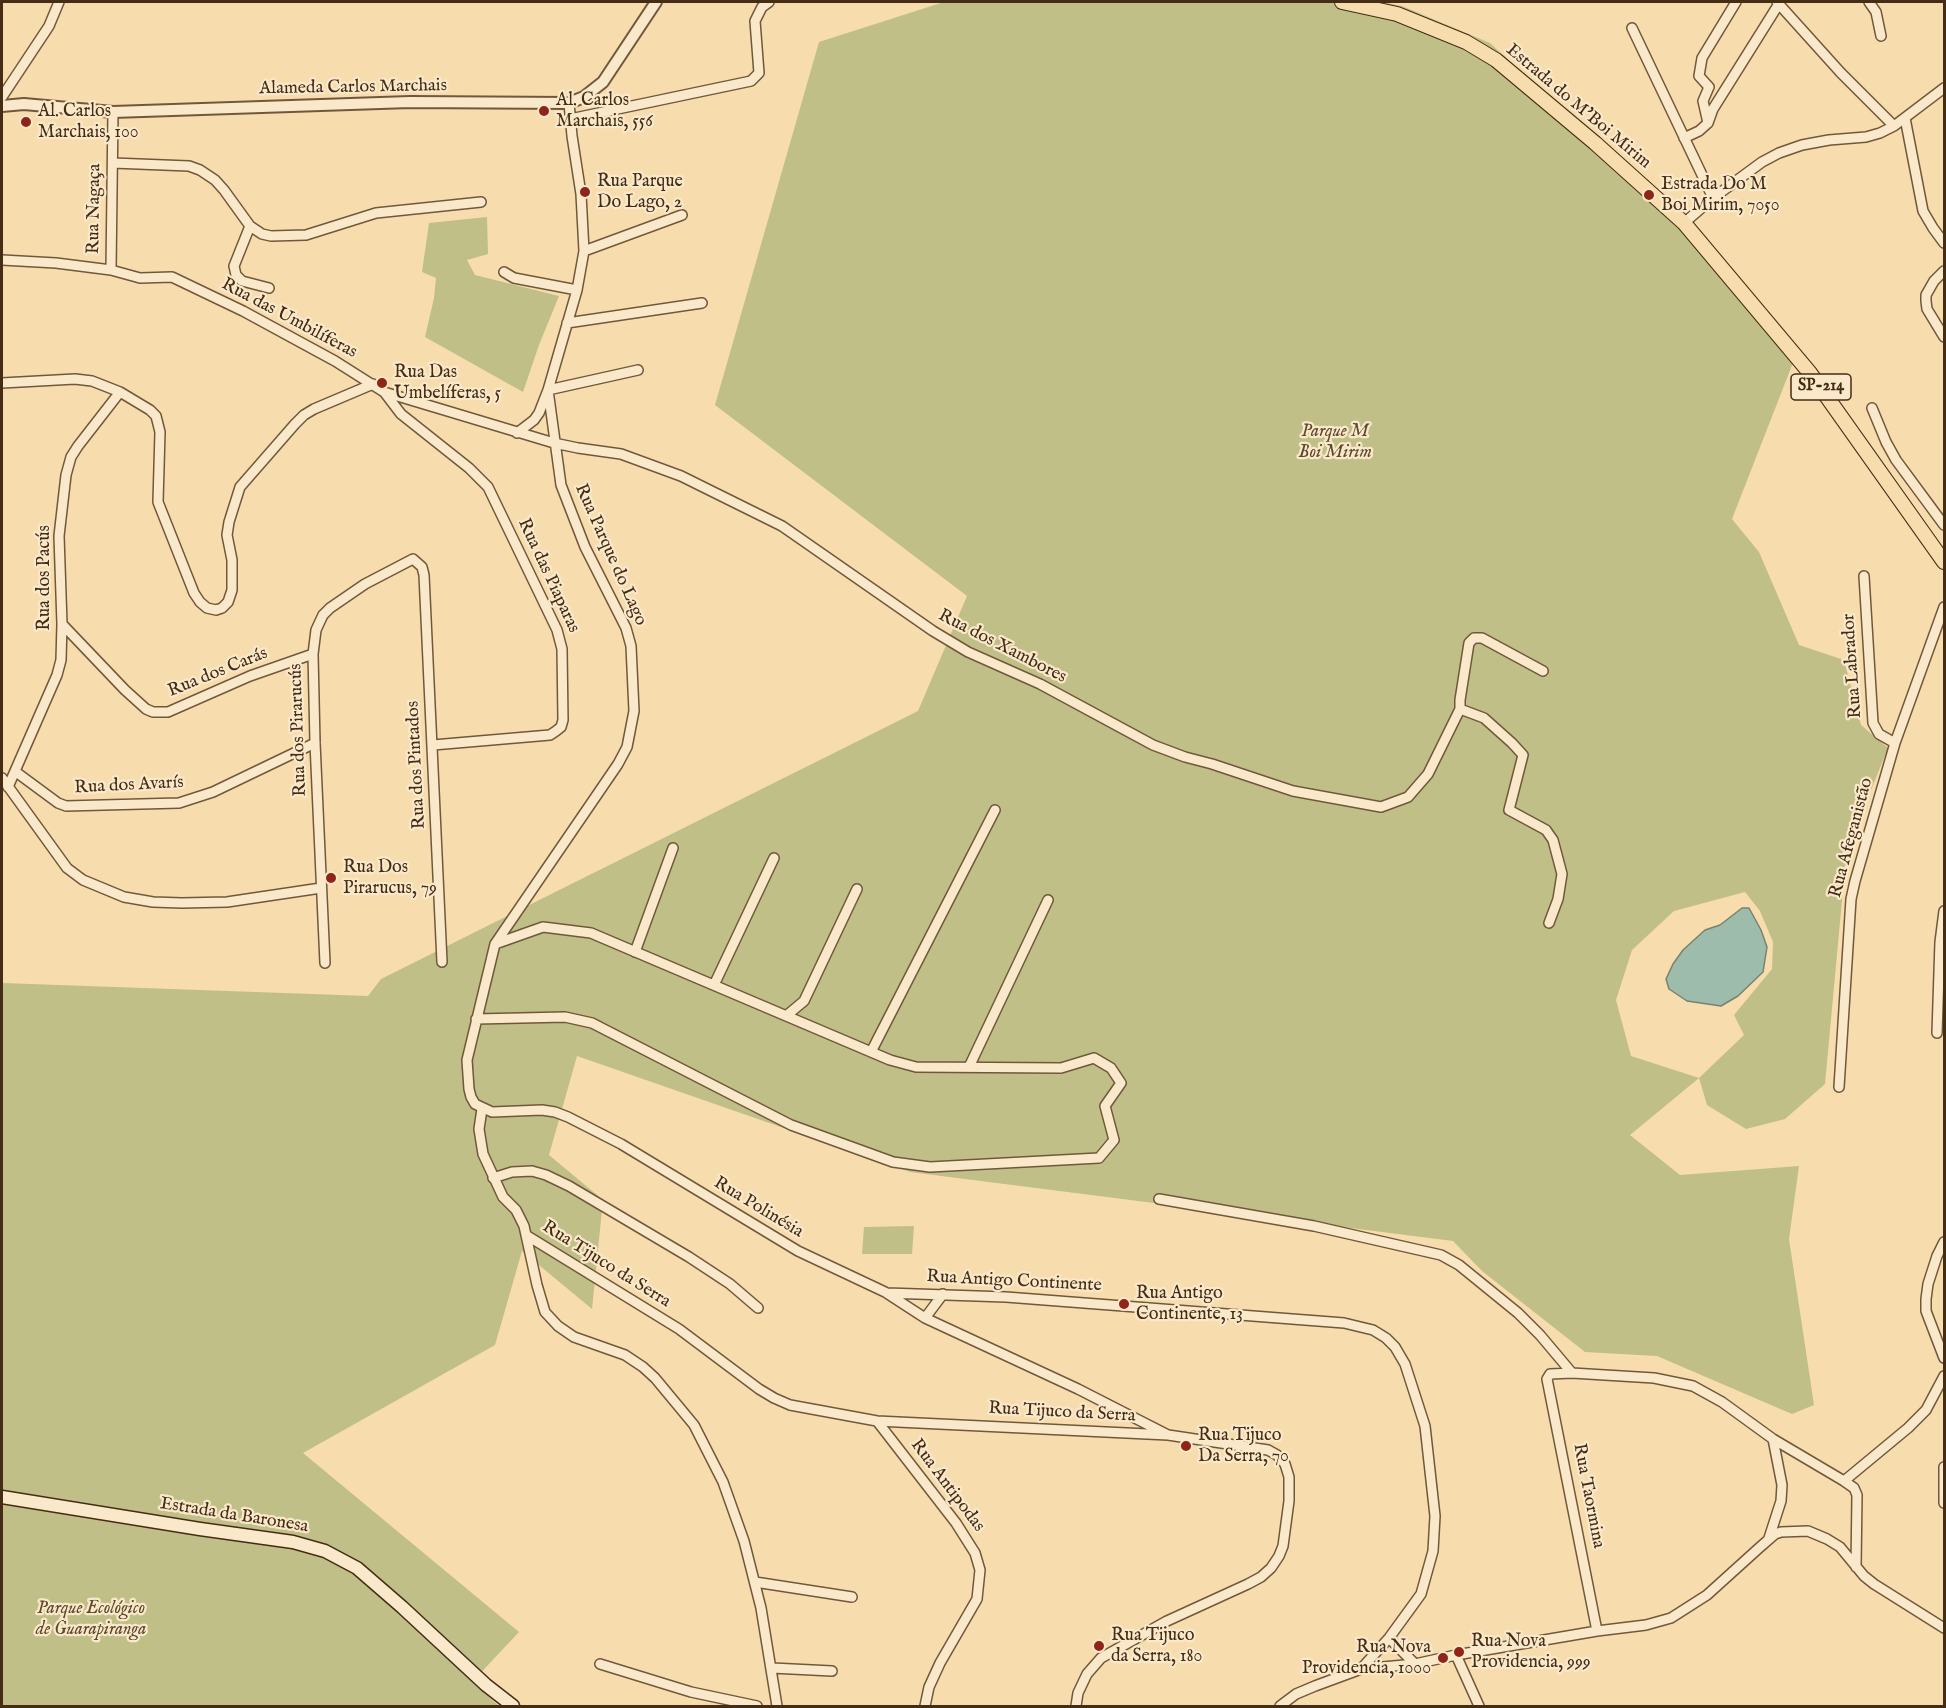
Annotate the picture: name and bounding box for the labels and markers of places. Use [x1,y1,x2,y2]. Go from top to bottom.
place label: Al. Carlos Marchais, 556 [556,90,653,132]
place label: Al. Carlos Marchais, 100 [38,101,139,144]
marker: Al. Carlos Marchais, 556 [537,104,551,118]
marker: Al. Carlos Marchais, 100 [19,115,33,129]
place label: Rua Parque Do Lago, 2 [597,171,683,213]
place label: Estrada Do M Boi Mirim, 7050 [1661,174,1780,216]
marker: Rua Parque Do Lago, 2 [578,185,592,199]
marker: Estrada Do M Boi Mirim, 7050 [1642,188,1656,202]
place label: Rua Das Umbelíferas, 5 [394,362,501,404]
marker: Rua Das Umbelíferas, 5 [375,376,389,390]
place label: Rua Dos Pirarucus, 79 [343,857,437,900]
marker: Rua Dos Pirarucus, 79 [324,871,338,885]
place label: Rua Antigo Continente, 13 [1136,1283,1243,1326]
marker: Rua Antigo Continente, 13 [1117,1297,1131,1311]
place label: Rua Tijuco Da Serra, 70 [1198,1425,1289,1468]
marker: Rua Tijuco Da Serra, 70 [1179,1439,1193,1453]
place label: Rua Tijuco da Serra, 180 [1111,1625,1202,1668]
place label: Rua Nova Providencia, 999 [1471,1631,1591,1674]
place label: Rua Nova Providencia, 1000 [1302,1637,1431,1680]
marker: Rua Tijuco da Serra, 180 [1092,1639,1106,1653]
marker: Rua Nova Providencia, 999 [1452,1645,1466,1659]
marker: Rua Nova Providencia, 1000 [1436,1651,1450,1665]

